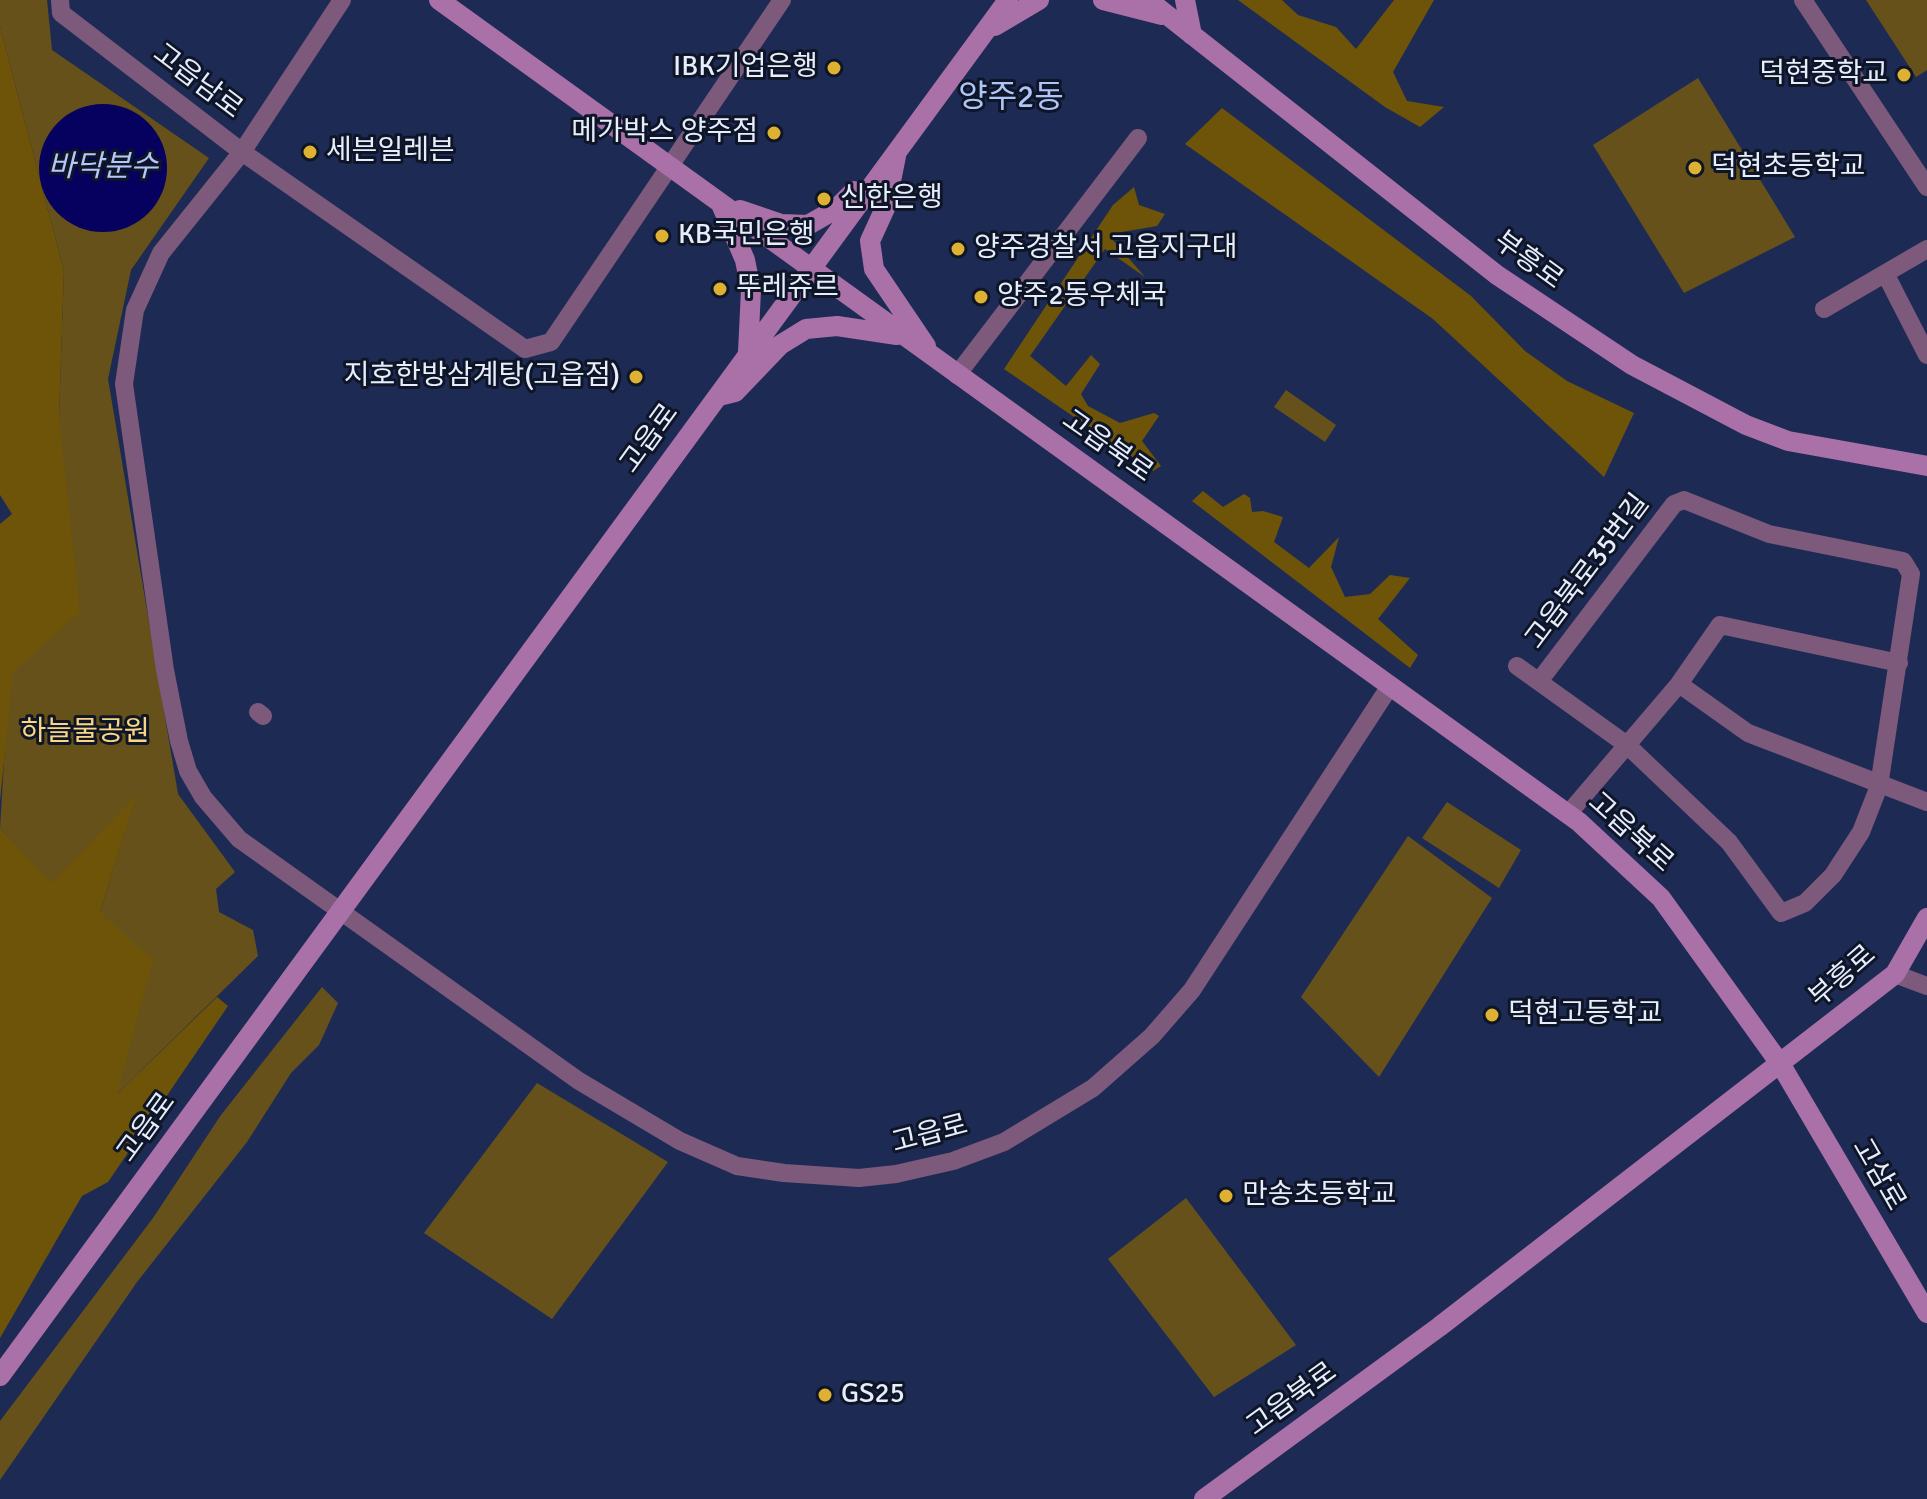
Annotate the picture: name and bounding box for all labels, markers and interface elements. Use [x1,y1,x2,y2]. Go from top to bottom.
street label: 고읍남로 [146,38,248,126]
place label: IBK기업은행 [673,51,818,85]
place label: 덕현중학교 [1759,58,1888,92]
marker: IBK기업은행 [825,59,843,77]
marker: 덕현중학교 [1895,66,1913,84]
district label: 양주2동 [958,80,1064,118]
place label: 메가박스 양주점 [572,116,758,150]
marker: 메가박스 양주점 [765,124,783,142]
place label: 세븐일레븐 [326,135,455,169]
marker: 세븐일레븐 [301,143,319,161]
water label: 바닥분수 [48,150,158,186]
place label: 덕현초등학교 [1711,151,1866,185]
marker: 덕현초등학교 [1686,159,1704,177]
place label: 신한은행 [840,182,943,216]
marker: 신한은행 [815,190,833,208]
place label: KB국민은행 [678,219,815,253]
street label: 부흥로 [1487,225,1569,297]
marker: KB국민은행 [653,227,671,245]
place label: 양주경찰서 고읍지구대 [974,232,1238,266]
marker: 양주경찰서 고읍지구대 [949,240,967,258]
place label: 뚜레쥬르 [736,272,839,306]
marker: 뚜레쥬르 [711,280,729,298]
place label: 양주2동우체국 [997,280,1167,314]
marker: 양주2동우체국 [972,288,990,306]
place label: 지호한방삼계탕(고읍점) [344,360,620,394]
marker: 지호한방삼계탕(고읍점) [627,368,645,386]
street label: 고읍로 [614,398,686,480]
street label: 고읍북로 [1055,404,1159,490]
street label: 고읍북로35번길 [1519,488,1657,656]
park label: 하늘물공원 [21,716,149,750]
street label: 고읍북로 [1580,786,1680,880]
street label: 부흥로 [1803,939,1883,1015]
place label: 덕현고등학교 [1508,998,1663,1032]
marker: 덕현고등학교 [1483,1006,1501,1024]
street label: 고읍로 [111,1087,183,1169]
street label: 고읍로 [888,1109,972,1161]
street label: 고삼로 [1844,1133,1912,1217]
place label: 만송초등학교 [1242,1179,1397,1213]
marker: 만송초등학교 [1217,1187,1235,1205]
street label: 고읍북로 [1240,1356,1344,1444]
place label: GS25 [841,1378,905,1412]
marker: GS25 [816,1386,834,1404]

